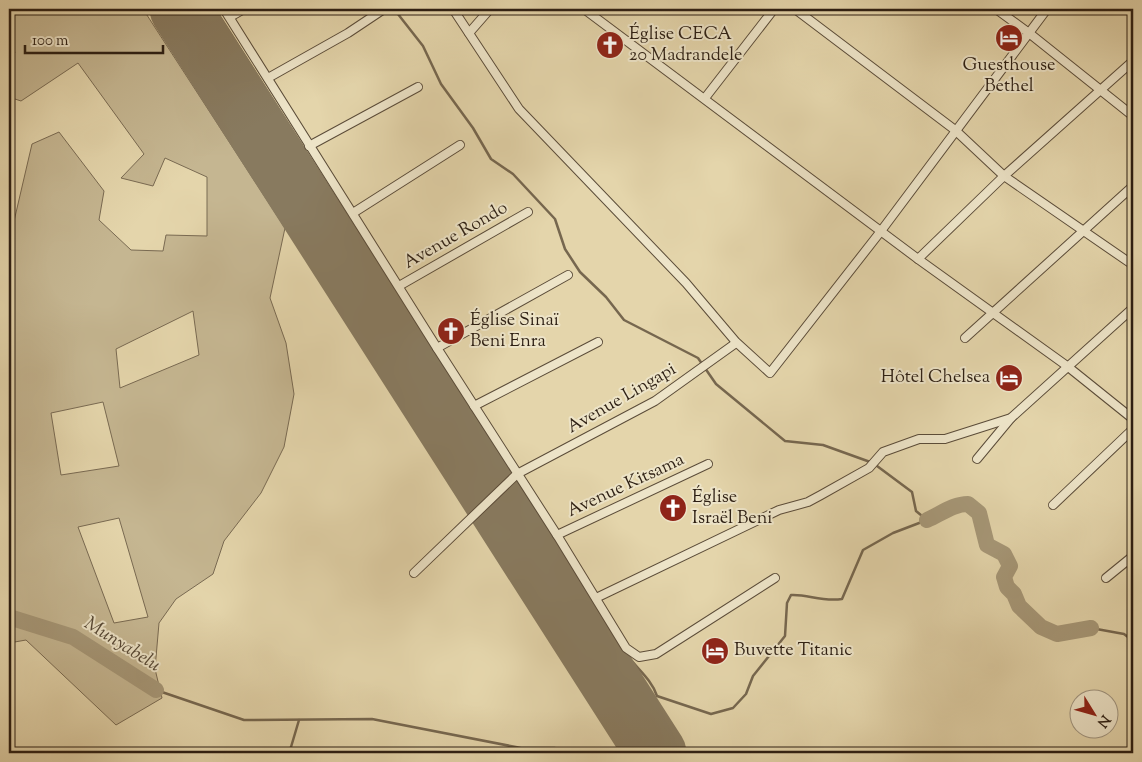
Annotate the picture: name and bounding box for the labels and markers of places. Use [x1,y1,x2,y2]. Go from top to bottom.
place label: Église CECA 20 Madrandele [629,22,742,69]
hotel icon: Guesthouse Bethel [994,23,1024,53]
church icon: Église CECA 20 Madrandele [595,30,625,60]
place label: Guesthouse Bethel [963,53,1055,100]
place label: Église Sinaï Beni Enra [470,308,559,355]
church icon: Église Sinaï Beni Enra [436,316,466,346]
hotel icon: Hôtel Chelsea [994,363,1024,393]
place label: Hôtel Chelsea [881,365,990,391]
place label: Église Israël Beni [692,485,772,532]
church icon: Église Israël Beni [658,493,688,523]
hotel icon: Buvette Titanic [700,636,730,666]
place label: Buvette Titanic [734,638,852,664]

